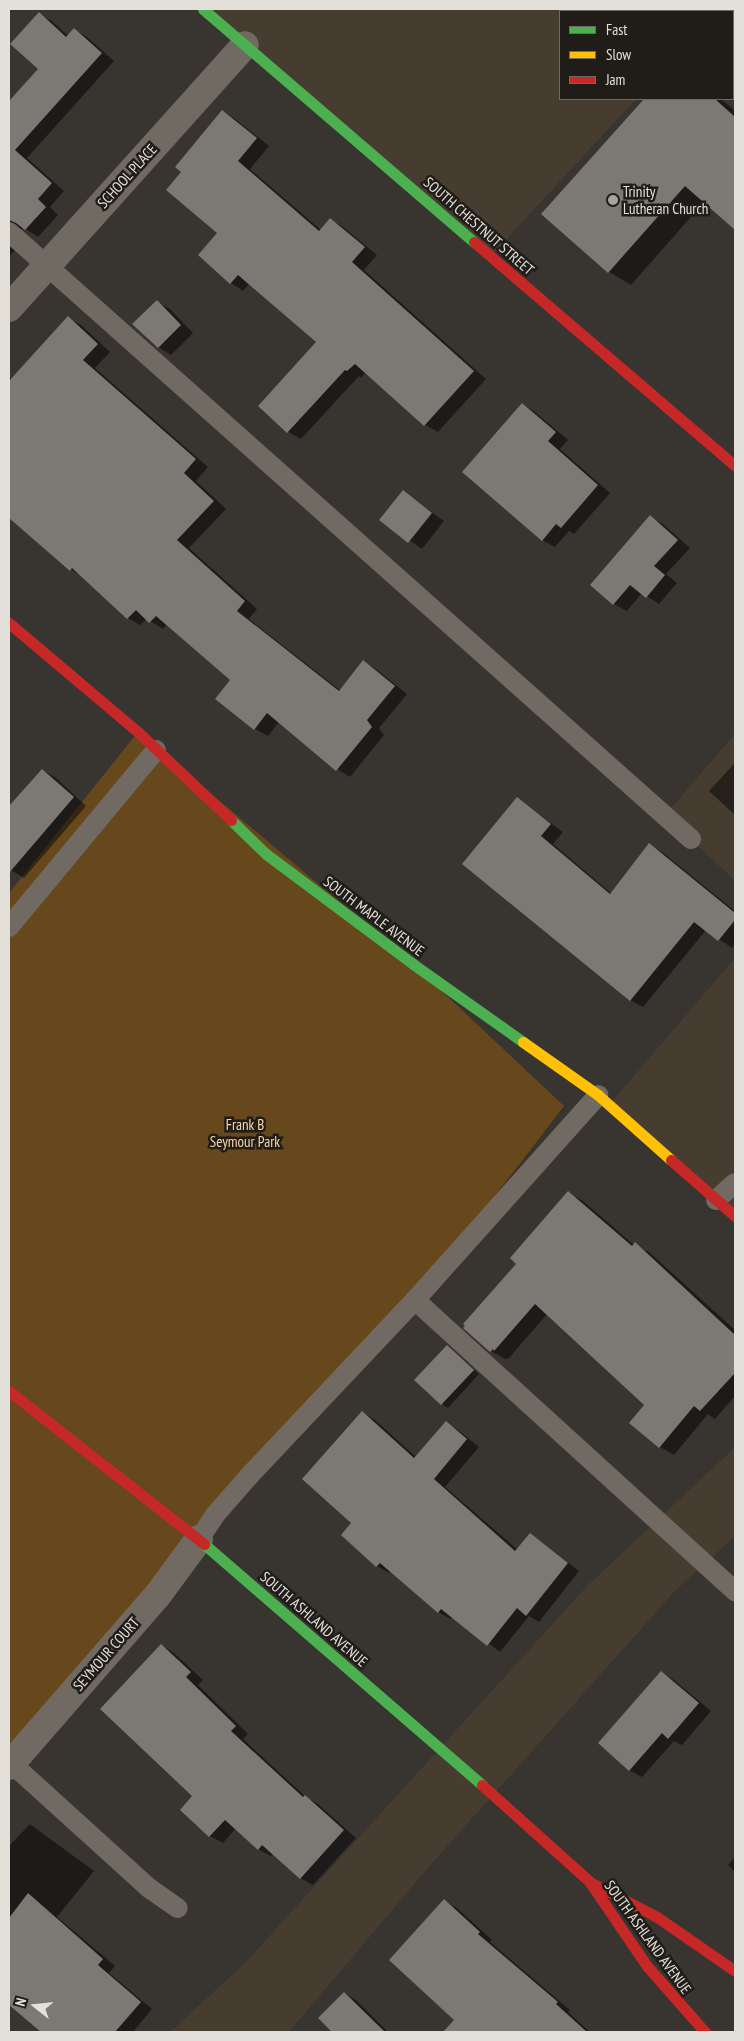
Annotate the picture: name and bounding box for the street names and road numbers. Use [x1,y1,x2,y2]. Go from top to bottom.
street label: SCHOOL PLACE [93,140,161,212]
street label: SOUTH CHESTNUT STREET [420,173,538,279]
street label: SOUTH MAPLE AVENUE [320,872,428,960]
street label: SOUTH ASHLAND AVENUE [257,1567,371,1671]
street label: SEYMOUR COURT [69,1614,143,1694]
street label: SOUTH ASHLAND AVENUE [601,1876,695,1998]

